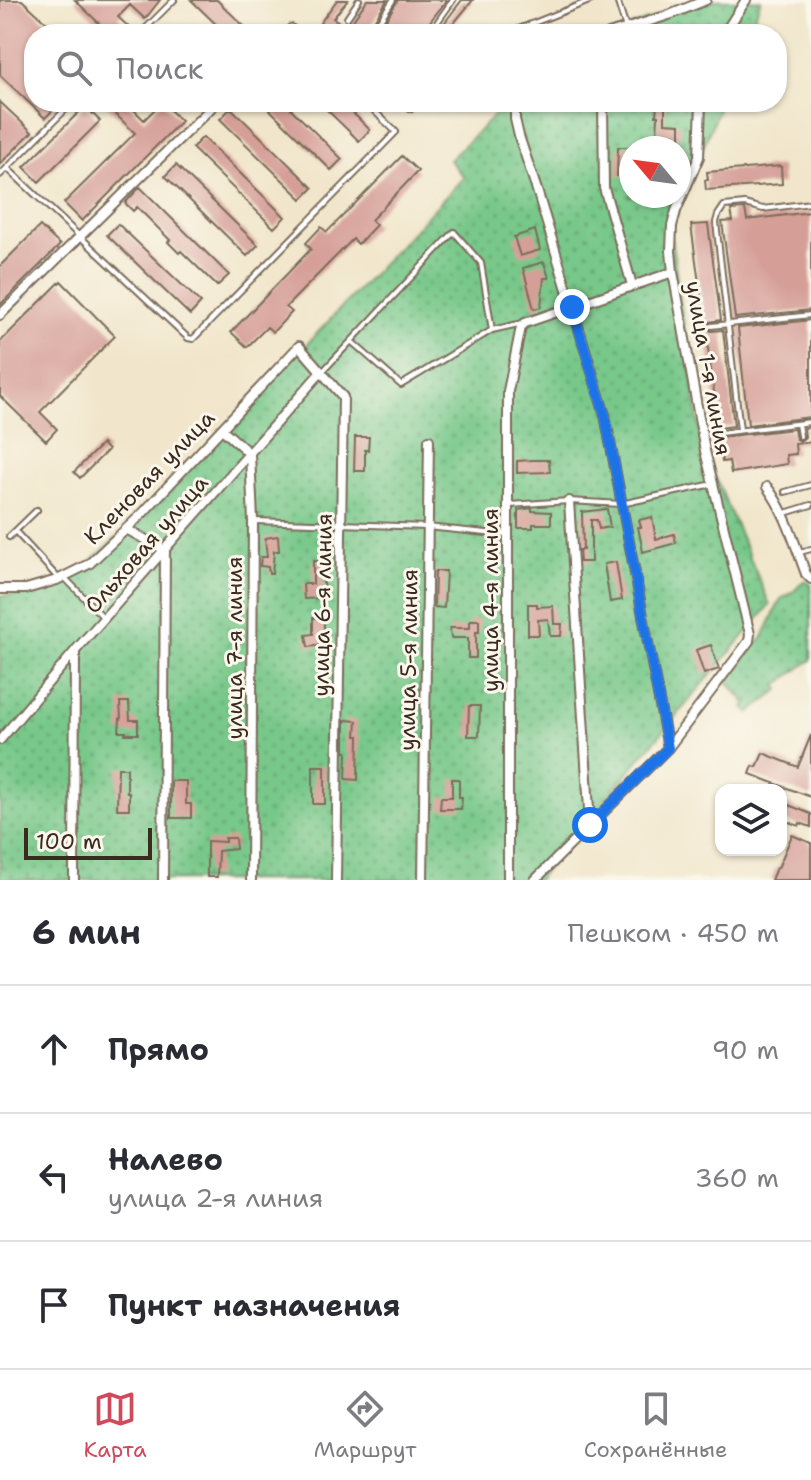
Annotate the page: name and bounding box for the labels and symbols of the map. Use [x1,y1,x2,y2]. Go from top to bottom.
north arrow [619,136,691,208]
street label: улица 1-я линия [679,279,738,458]
route end [554,289,590,325]
street label: Кленовая улица [78,404,221,551]
street label: Ольховая улица [78,469,215,620]
street label: улица 4-я линия [476,508,505,692]
street label: улица 6-я линия [306,513,339,697]
street label: улица 7-я линия [220,557,249,739]
street label: улица 5-я линия [392,569,425,751]
route start [572,807,608,843]
scale bar [24,824,152,860]

